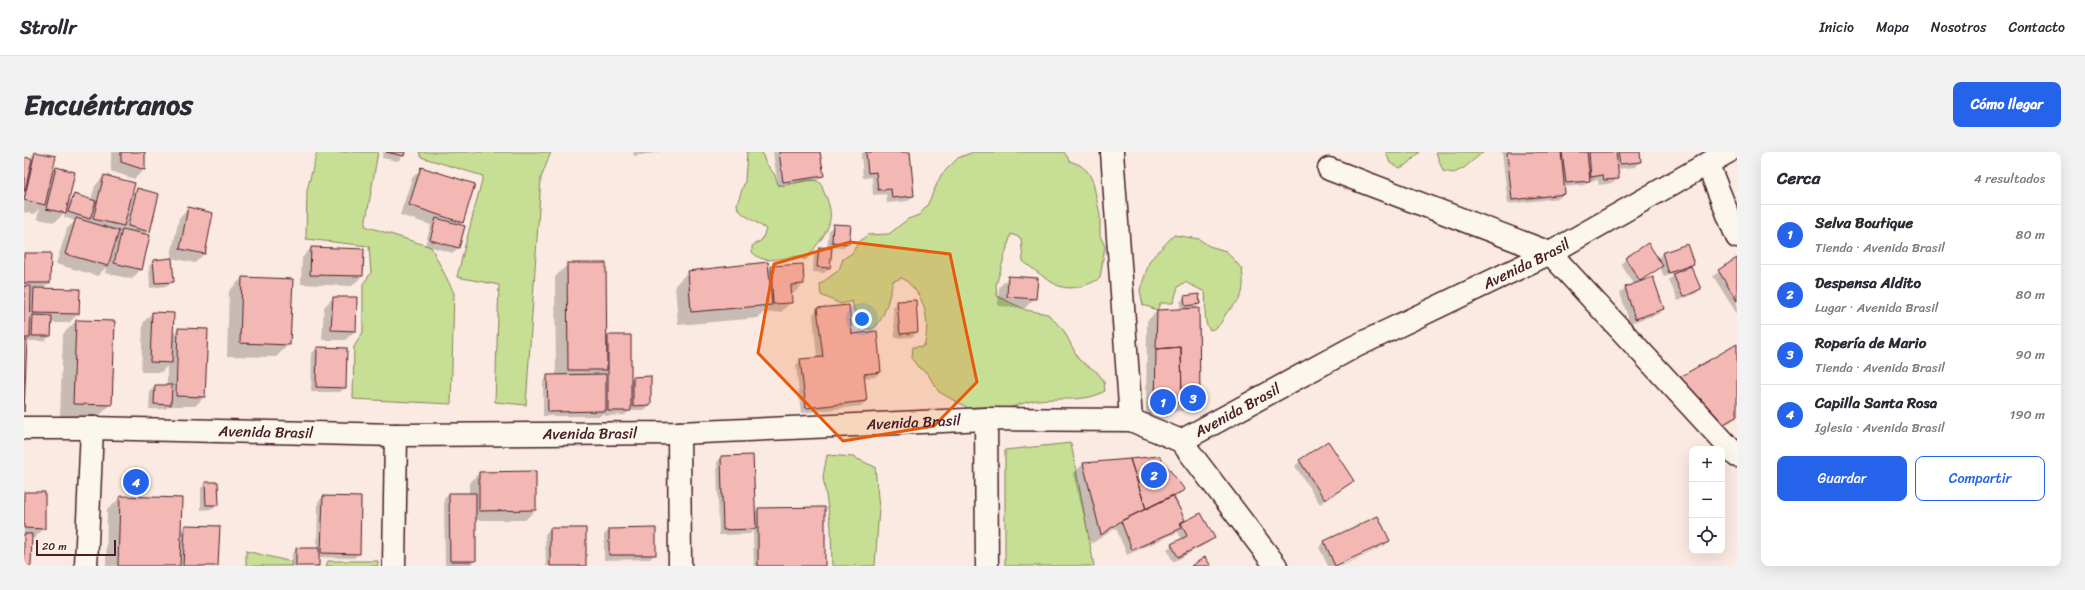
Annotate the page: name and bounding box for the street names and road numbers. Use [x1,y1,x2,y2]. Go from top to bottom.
street label: Avenida Brasil [1477,231,1576,297]
street label: Avenida Brasil [1189,376,1286,445]
street label: Avenida Brasil [865,407,962,437]
street label: Avenida Brasil [217,418,314,446]
street label: Avenida Brasil [542,420,638,447]

